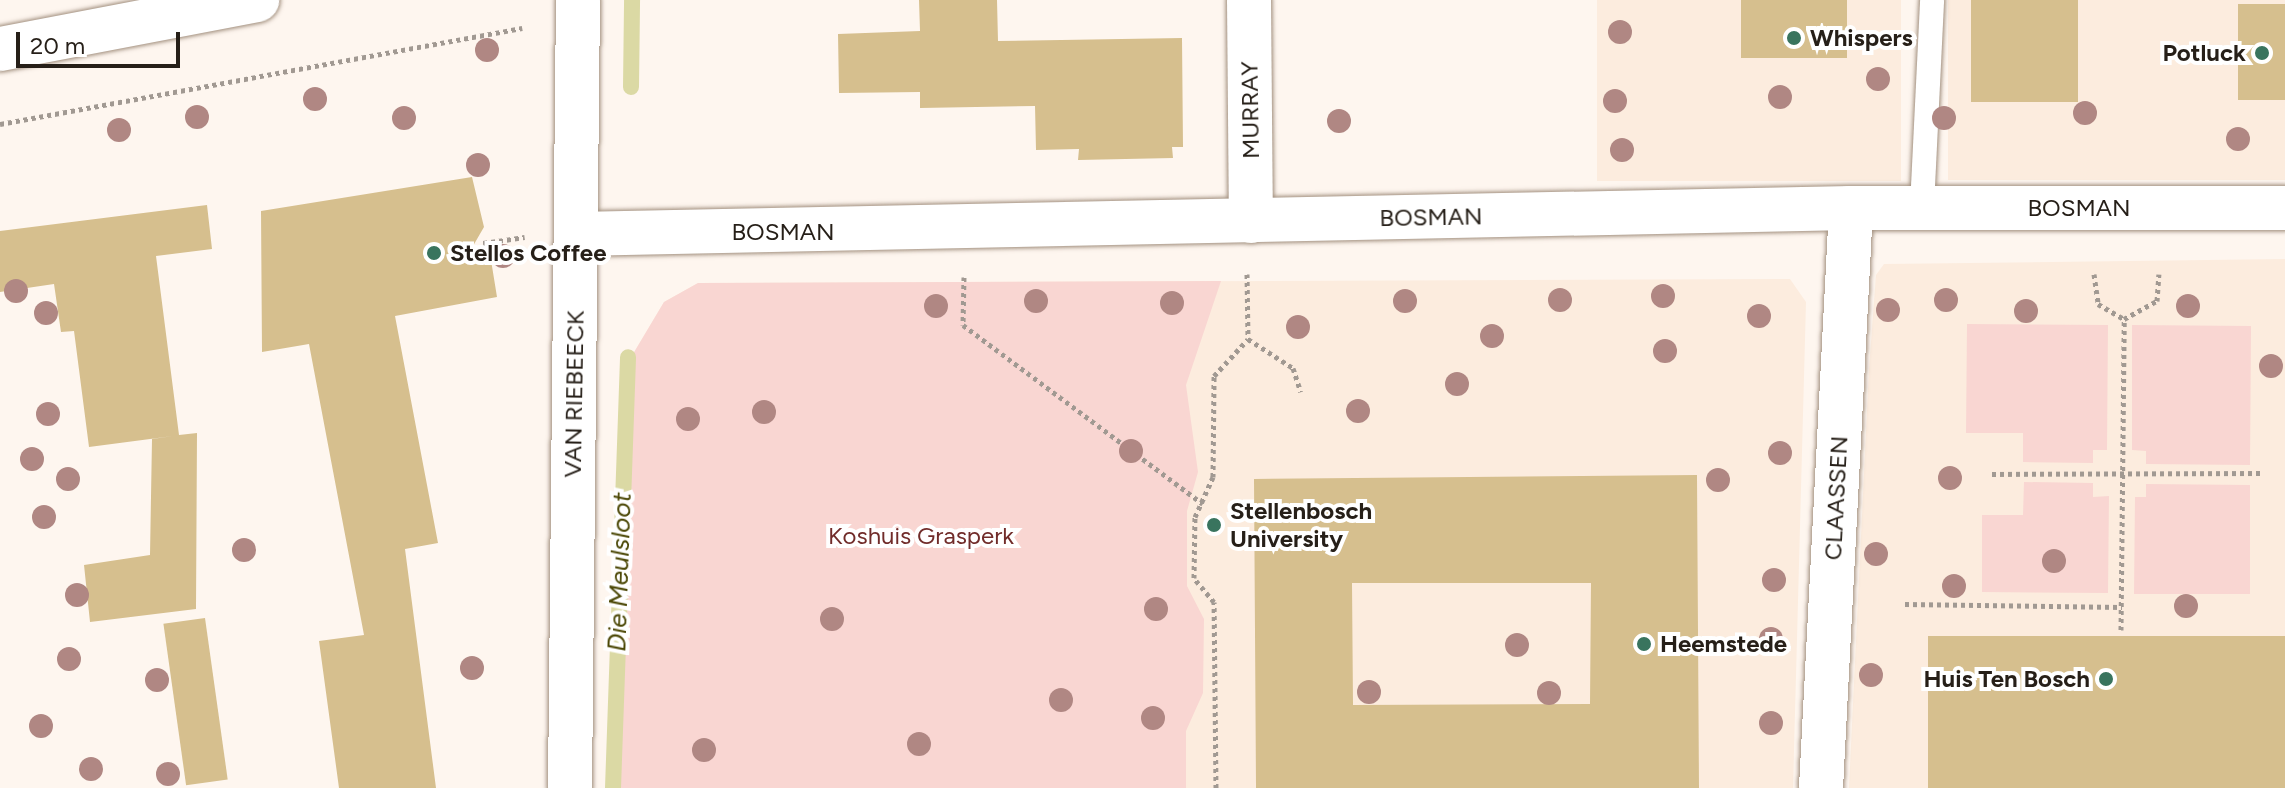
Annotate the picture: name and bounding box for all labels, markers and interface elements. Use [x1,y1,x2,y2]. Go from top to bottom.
scale bar [20,16,184,66]
place label: Whispers [1810,24,1913,52]
marker: Whispers [1785,29,1803,47]
text: 20 m [30,31,85,60]
place label: Potluck [2163,39,2246,67]
marker: Potluck [2253,44,2271,62]
street label: MURRAY [1235,61,1265,159]
street label: BOSMAN [2027,194,2131,222]
street label: BOSMAN [1379,202,1483,232]
street label: BOSMAN [731,218,835,246]
place label: Stellos Coffee [450,239,606,267]
marker: Stellos Coffee [425,244,443,262]
street label: VAN RIEBEECK [558,310,590,478]
street label: CLAASSEN [1818,435,1854,561]
water label: Die Meulsloot [602,492,638,652]
place label: Stellenbosch University [1230,497,1372,553]
marker: Stellenbosch University [1205,516,1223,534]
park label: Koshuis Grasperk [828,522,1014,550]
place label: Heemstede [1660,630,1787,658]
marker: Heemstede [1635,635,1653,653]
place label: Huis Ten Bosch [1924,665,2090,693]
marker: Huis Ten Bosch [2097,670,2115,688]

